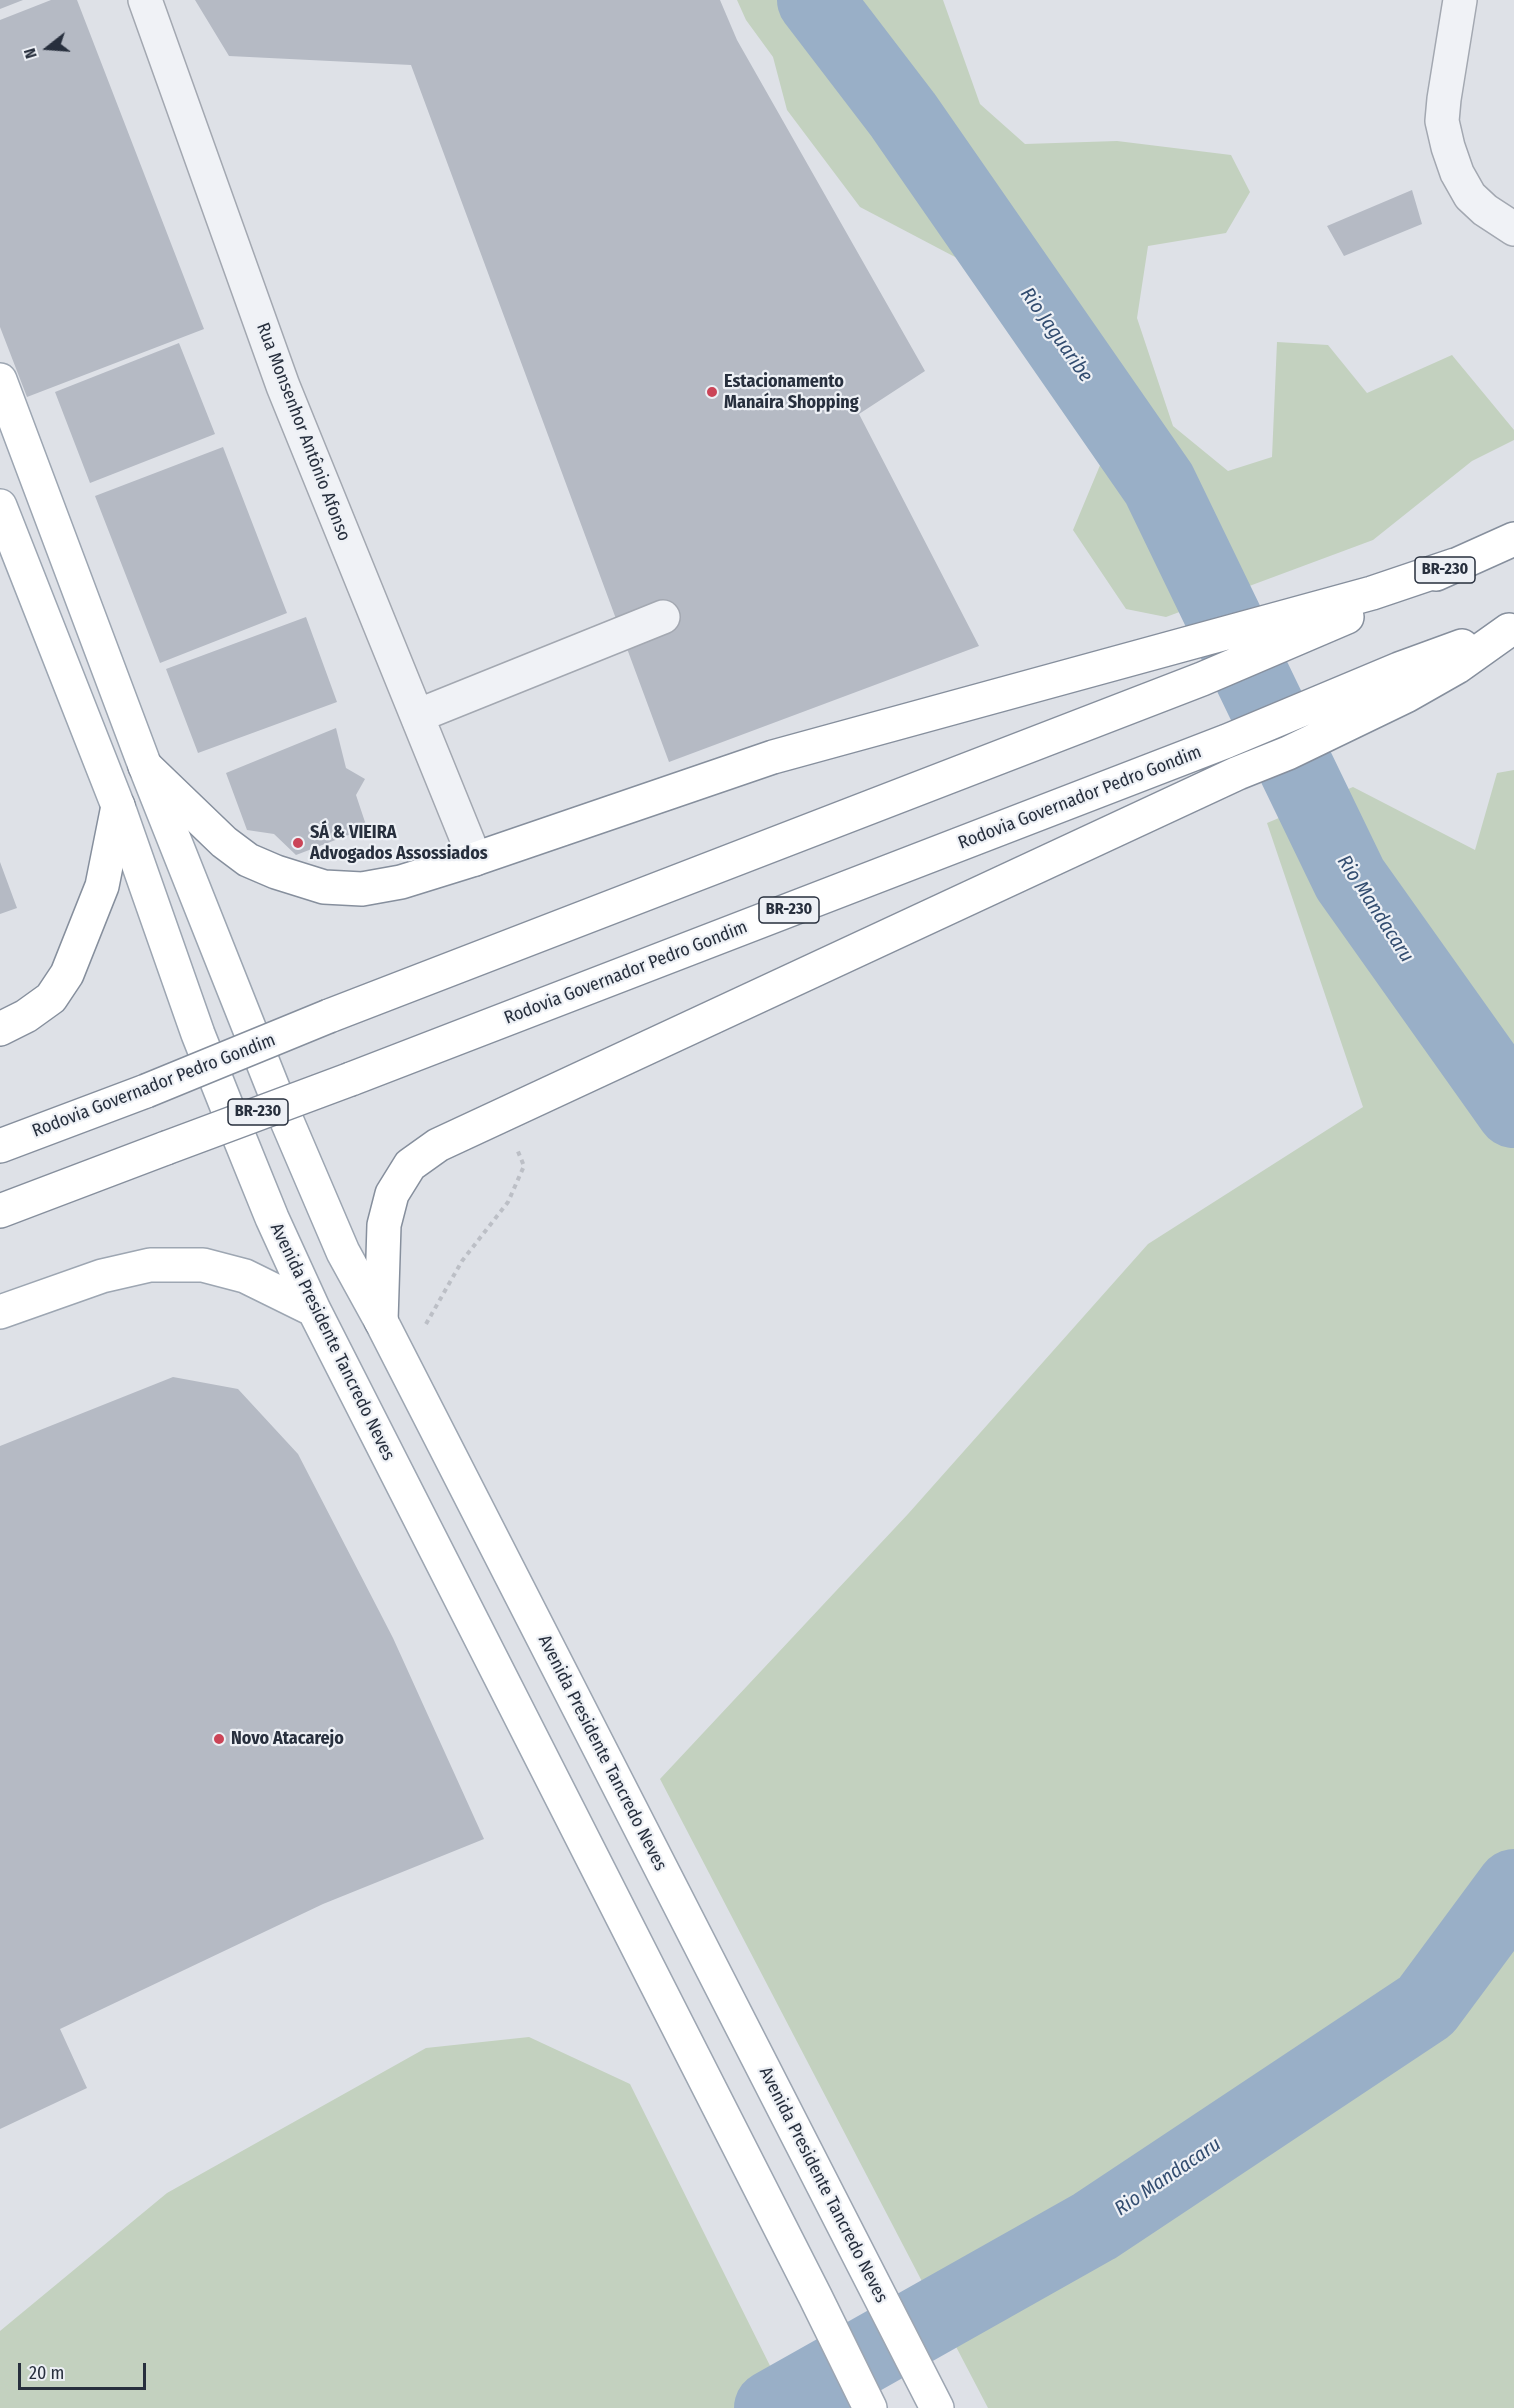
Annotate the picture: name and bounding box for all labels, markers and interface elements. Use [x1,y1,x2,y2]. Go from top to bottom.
north arrow [18,18,78,78]
text: N [20,46,41,61]
water label: Rio Jaguaribe [1015,283,1097,387]
street label: Rua Monsenhor Antônio Afonso [251,320,355,544]
place label: Estacionamento Manaíra Shopping [724,371,859,413]
marker: Estacionamento Manaíra Shopping [705,385,719,399]
road number: BR-230 [1415,557,1475,583]
street label: Rodovia Governador Pedro Gondim [955,742,1205,854]
place label: SÁ & VIEIRA Advogados Assossiados [310,822,488,864]
marker: SÁ & VIEIRA Advogados Assossiados [291,836,305,850]
water label: Rio Mandacaru [1332,851,1418,967]
road number: BR-230 [759,897,819,923]
street label: Rodovia Governador Pedro Gondim [501,917,751,1029]
street label: Rodovia Governador Pedro Gondim [29,1030,279,1142]
road number: BR-230 [228,1099,288,1125]
street label: Avenida Presidente Tancredo Neves [265,1220,399,1464]
street label: Avenida Presidente Tancredo Neves [533,1632,671,1874]
place label: Novo Atacarejo [231,1728,344,1750]
marker: Novo Atacarejo [212,1732,226,1746]
street label: Avenida Presidente Tancredo Neves [754,2064,892,2306]
water label: Rio Mandacaru [1110,2133,1226,2221]
scale bar [21,2351,148,2389]
text: 20 m [29,2362,64,2384]

